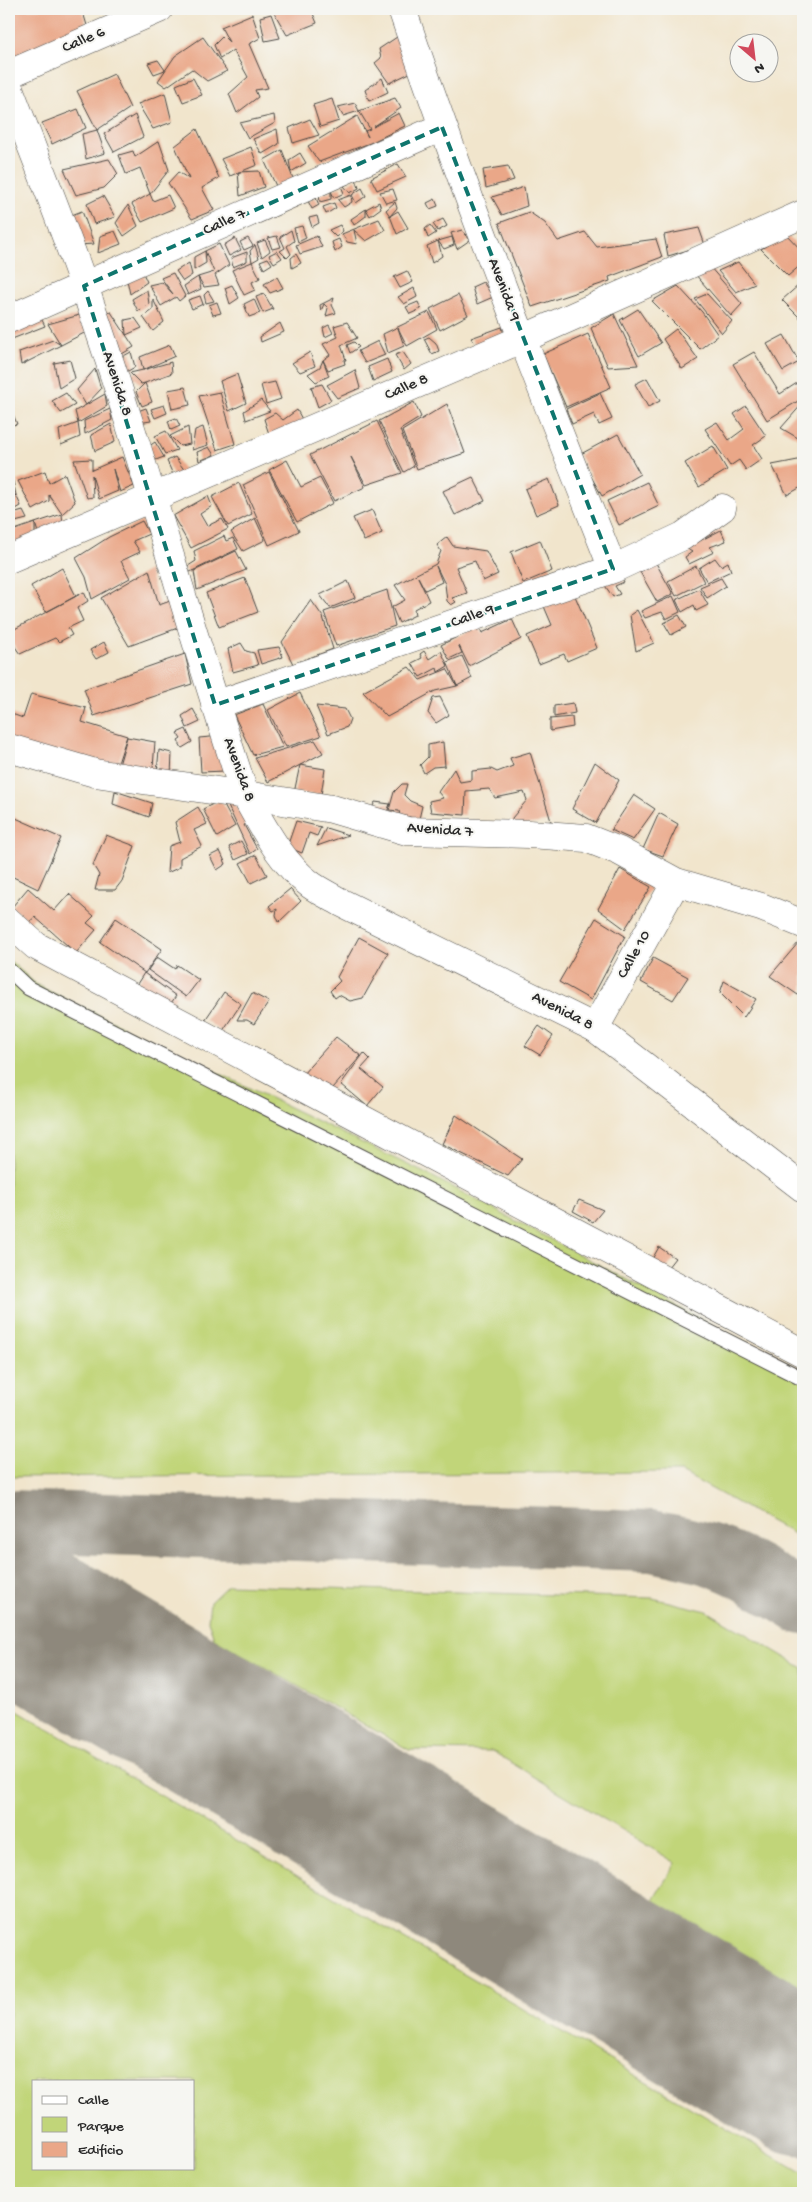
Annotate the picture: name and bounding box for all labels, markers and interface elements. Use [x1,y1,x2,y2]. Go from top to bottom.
street label: Calle 6 [60,23,109,58]
north arrow [730,32,780,82]
text: N [751,58,767,77]
street label: Calle 7 [201,205,250,241]
street label: Avenida 9 [482,256,524,324]
street label: Avenida 8 [97,349,135,419]
street label: Calle 8 [382,370,432,406]
street label: Calle 9 [449,601,497,633]
street label: Avenida 8 [218,735,258,805]
street label: Avenida 7 [406,819,474,843]
street label: Calle 10 [614,928,656,982]
street label: Avenida 8 [528,988,596,1036]
legend [32,2080,195,2170]
text: Calle [78,2092,109,2110]
text: Parque [77,2118,124,2136]
text: Edificio [78,2142,124,2160]

